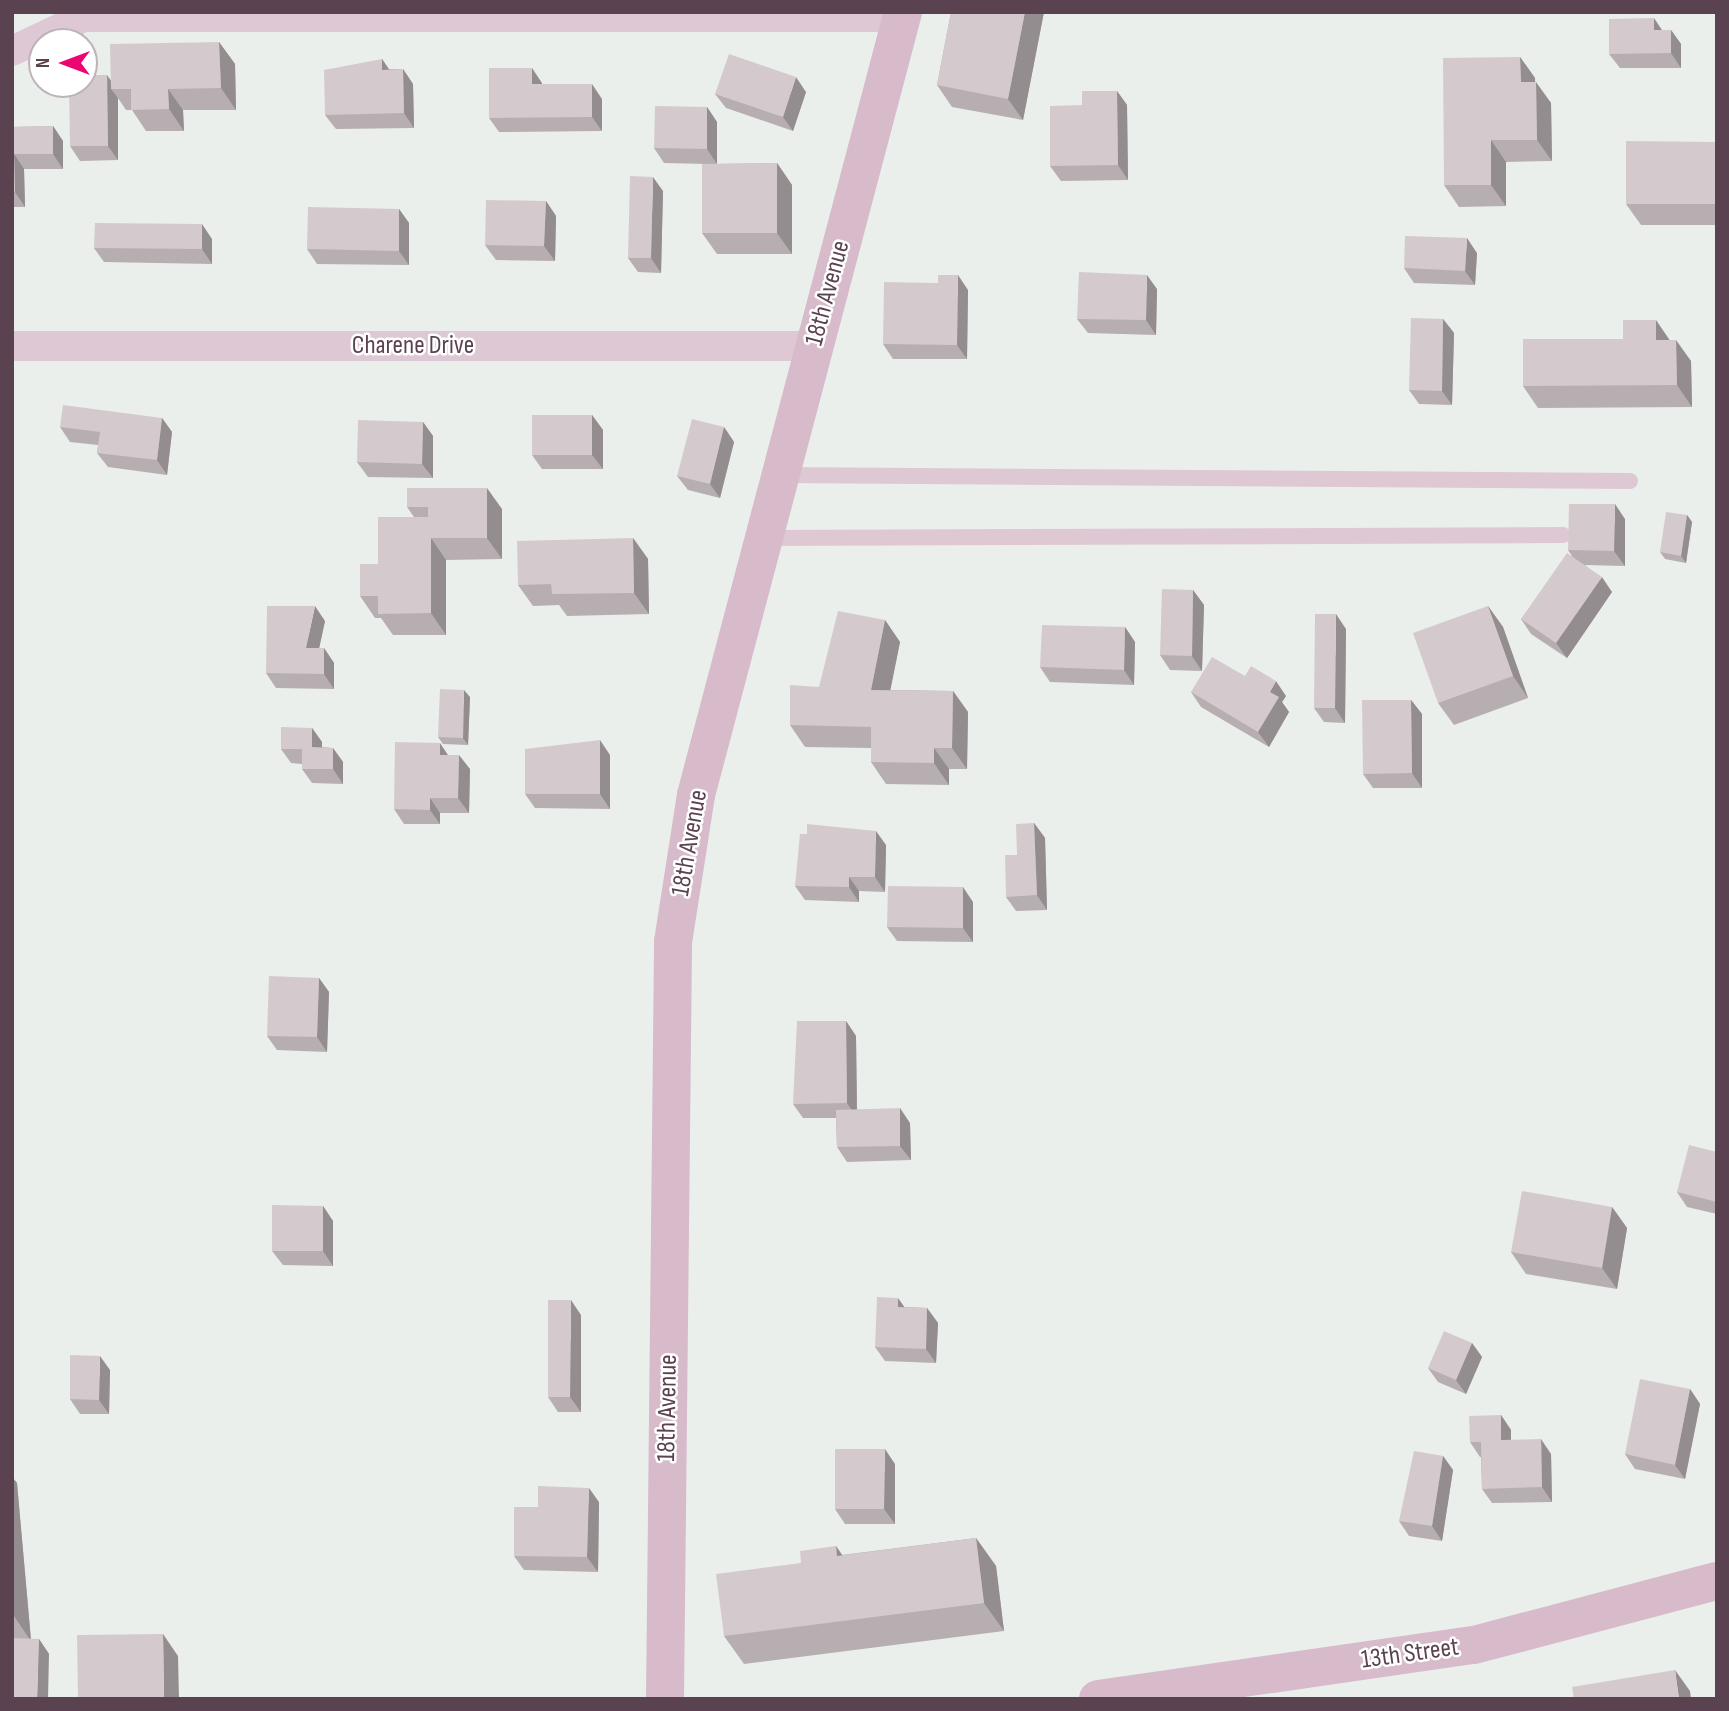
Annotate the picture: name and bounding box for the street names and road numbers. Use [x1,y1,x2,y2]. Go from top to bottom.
street label: 18th Avenue [799,237,857,349]
street label: Charene Drive [352,330,474,362]
street label: 18th Avenue [665,787,715,899]
street label: 18th Avenue [651,1354,685,1462]
street label: 13th Street [1359,1632,1461,1676]

